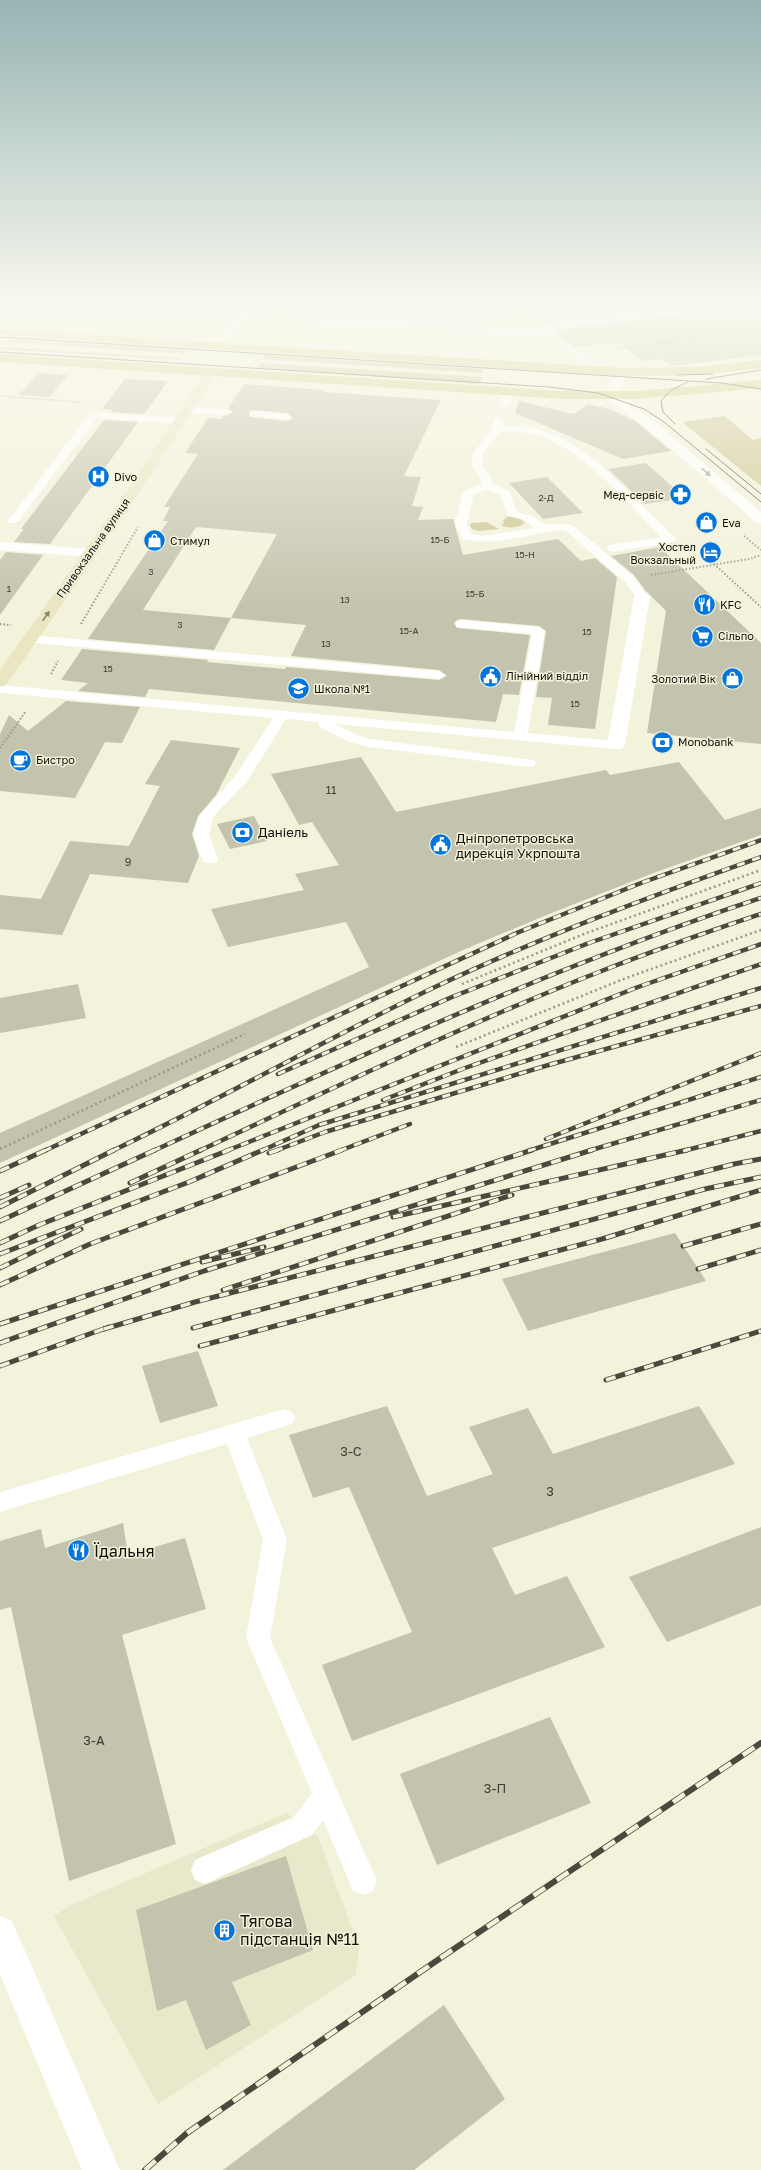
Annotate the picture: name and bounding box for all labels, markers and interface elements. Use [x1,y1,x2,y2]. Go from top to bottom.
hospital icon: Divo [86,464,112,490]
one-way arrow [701,468,711,477]
place label: Divo [114,470,138,483]
pharmacy icon: Мед-сервіс [667,482,693,508]
place label: Мед-сервіс [603,488,664,501]
house number: 2-Д [538,492,554,503]
street label: Привокзальна вулиця [53,495,132,600]
shop icon: Eva [694,510,720,536]
place label: Eva [722,516,741,529]
shop icon: Стимул [142,528,168,554]
place label: Стимул [170,534,210,547]
house number: 15-Б [431,534,450,545]
place label: Хостел Вокзальный [630,540,696,566]
hotel icon: Хостел Вокзальный [698,540,724,566]
house number: 15-Н [515,549,535,560]
house number: 3 [148,566,154,577]
house number: 1 [7,583,12,594]
house number: 15-Б [466,588,485,599]
restaurant icon: KFC [692,592,718,618]
house number: 13 [340,594,350,605]
place label: KFC [720,598,742,611]
one-way arrow [42,610,50,621]
house number: 3 [177,619,183,630]
supermarket icon: Сільпо [690,623,716,649]
house number: 15-А [399,625,419,636]
house number: 15 [582,626,592,637]
place label: Сільпо [718,629,754,642]
house number: 13 [321,638,331,649]
house number: 15 [103,663,113,674]
public building icon: Лінійний відділ [478,663,504,689]
shop icon: Золотий Вік [719,666,745,692]
place label: Лінійний відділ [506,669,588,682]
place label: Золотий Вік [651,672,717,685]
school or university icon: Школа №1 [285,676,311,702]
place label: Школа №1 [314,682,370,695]
house number: 15 [570,698,580,709]
bank icon: Monobank [649,729,675,755]
place label: Monobank [678,735,733,748]
cafe icon: Бистро [7,747,33,773]
place label: Бистро [36,753,75,766]
house number: 11 [326,783,336,796]
bank icon: Даніель [229,819,255,845]
place label: Даніель [258,824,308,840]
place label: Дніпропетровська дирекція Укрпошта [456,830,580,861]
public building icon: Дніпропетровська дирекція Укрпошта [427,832,453,858]
house number: 9 [125,855,131,868]
house number: 3-С [340,1443,362,1459]
house number: 3 [546,1483,554,1499]
restaurant icon: Їдальня [66,1538,92,1564]
place label: Їдальня [93,1541,155,1561]
house number: 3-А [83,1732,105,1748]
house number: 3-П [484,1780,506,1796]
place label: Тягова пiдстанцiя №11 [240,1911,359,1949]
building icon: Тягова пiдстанцiя №11 [211,1917,237,1943]

